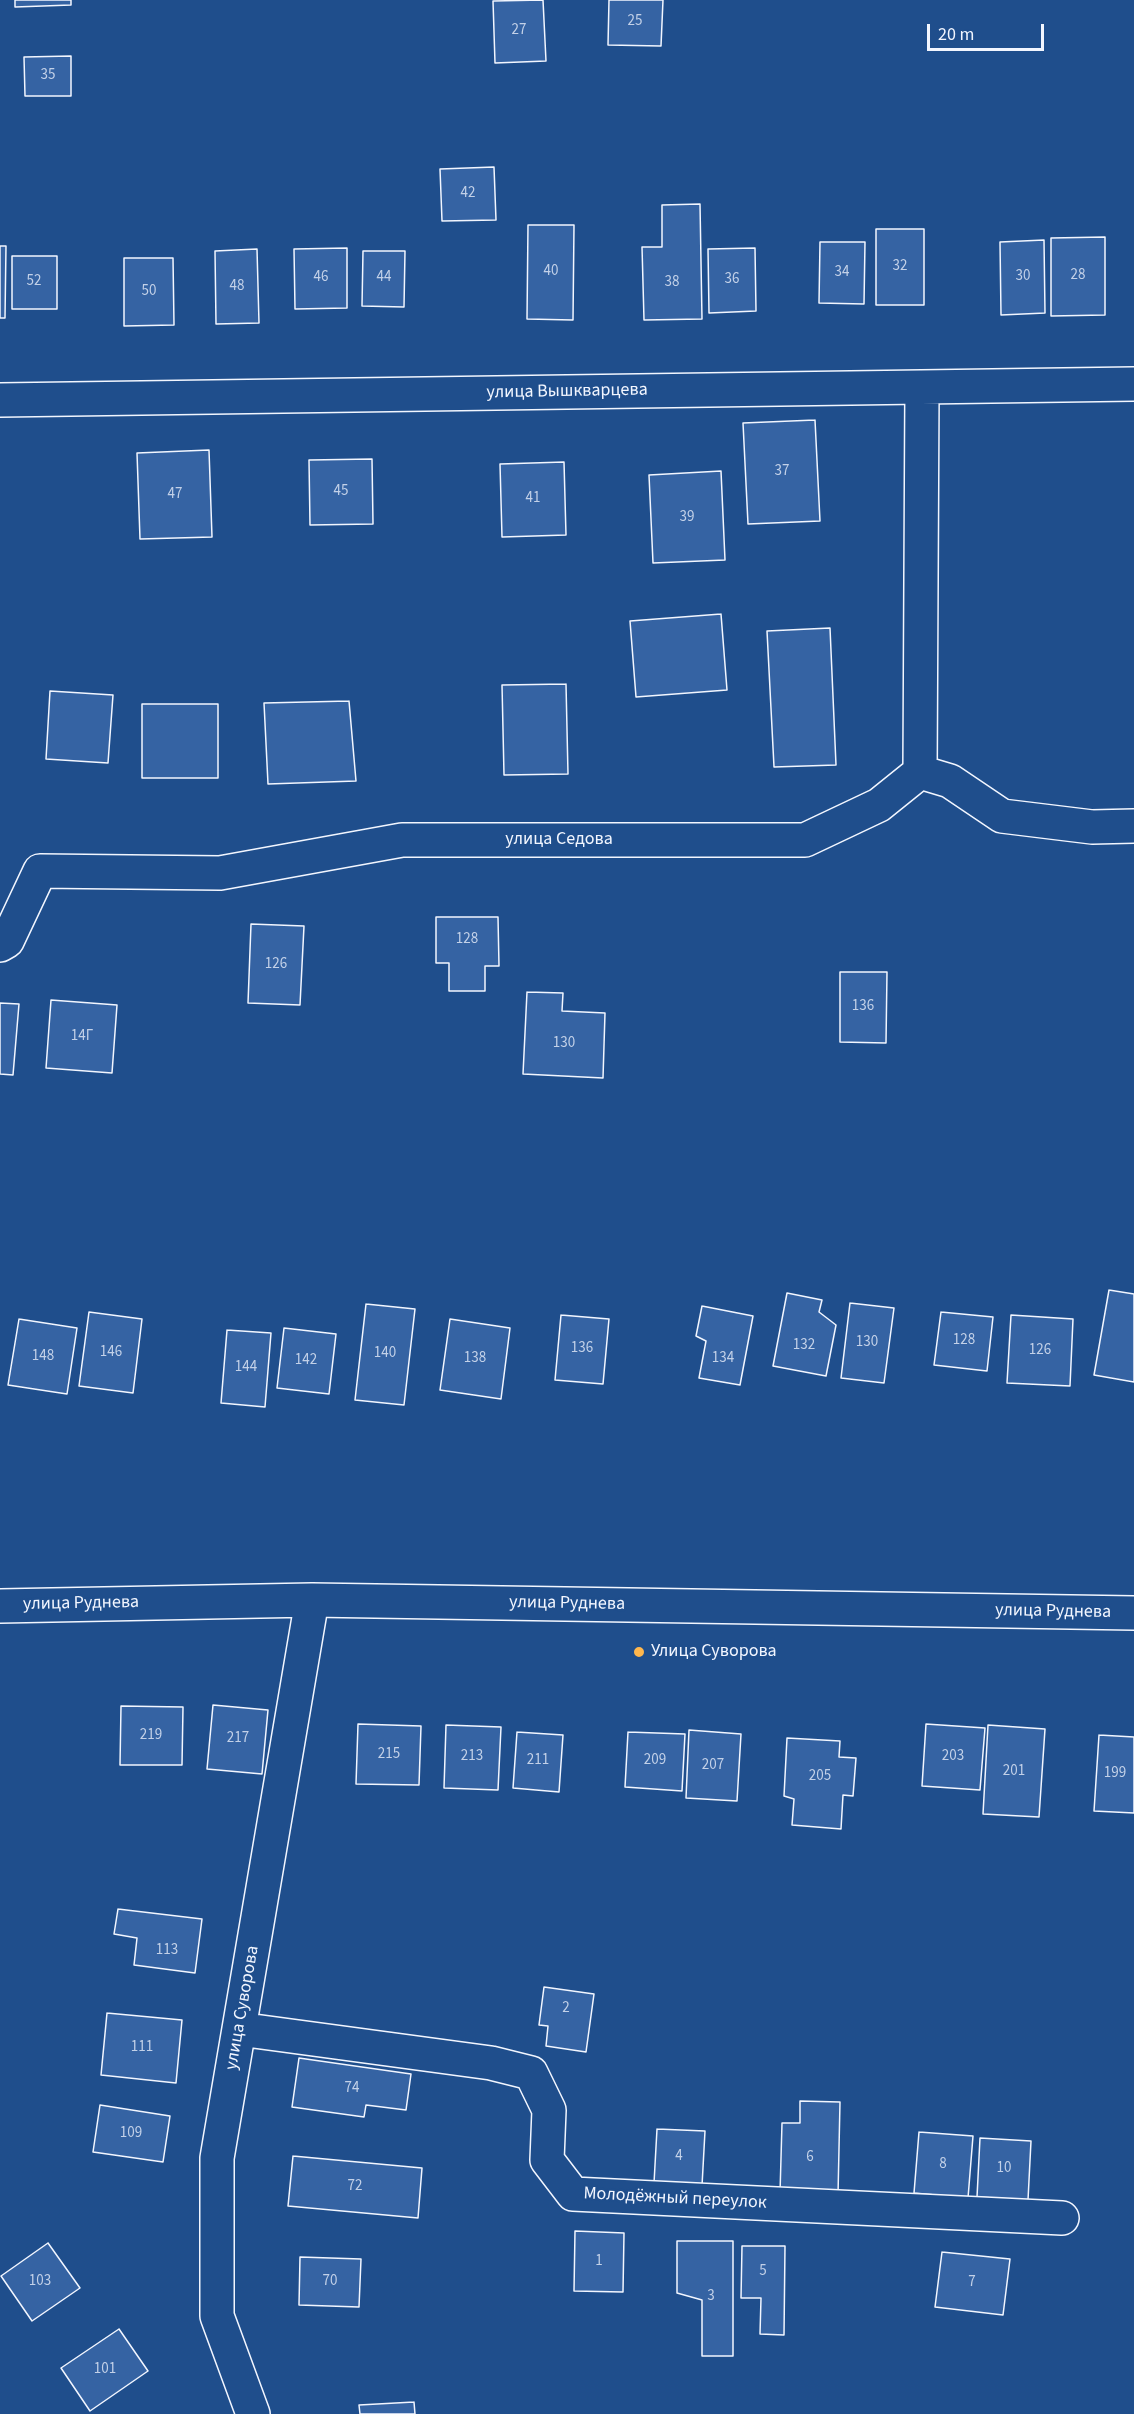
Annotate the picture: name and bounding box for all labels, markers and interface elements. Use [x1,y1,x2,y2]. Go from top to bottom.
scale bar [930,12,1047,50]
house number: 25 [628,13,642,31]
house number: 27 [512,22,526,40]
text: 20 m [938,22,974,47]
house number: 35 [41,67,55,85]
house number: 42 [461,185,475,203]
house number: 32 [893,258,907,276]
house number: 40 [544,263,558,281]
house number: 34 [835,264,849,282]
house number: 28 [1071,267,1085,285]
house number: 30 [1016,268,1030,286]
house number: 46 [314,269,328,287]
house number: 44 [377,269,391,287]
house number: 36 [725,271,739,289]
house number: 52 [27,273,41,291]
house number: 38 [665,274,679,292]
house number: 48 [230,278,244,296]
house number: 50 [142,283,156,301]
street label: улица Вышкварцева [486,380,648,404]
house number: 37 [775,463,789,481]
house number: 45 [334,483,348,501]
house number: 47 [168,486,182,504]
house number: 41 [526,490,540,508]
house number: 39 [680,509,694,527]
street label: улица Седова [505,829,613,851]
house number: 128 [456,931,478,949]
house number: 126 [265,956,287,974]
house number: 136 [852,998,874,1016]
house number: 14Г [71,1028,93,1046]
house number: 130 [553,1035,575,1053]
house number: 128 [953,1332,975,1350]
house number: 130 [856,1334,878,1352]
house number: 132 [793,1337,815,1355]
house number: 136 [571,1340,593,1358]
house number: 126 [1029,1342,1051,1360]
house number: 146 [100,1344,122,1362]
house number: 140 [374,1345,396,1363]
house number: 148 [32,1348,54,1366]
house number: 138 [464,1350,486,1368]
house number: 134 [712,1350,734,1368]
house number: 142 [295,1352,317,1370]
house number: 144 [235,1359,257,1377]
street label: улица Руднева [23,1592,139,1616]
street label: улица Руднева [509,1592,625,1616]
street label: улица Руднева [995,1600,1111,1624]
place label: Улица Суворова [651,1641,777,1663]
marker: Улица Суворова [632,1645,646,1659]
house number: 219 [140,1727,162,1745]
house number: 217 [227,1730,249,1748]
house number: 215 [378,1746,400,1764]
house number: 213 [461,1748,483,1766]
house number: 203 [942,1748,964,1766]
house number: 211 [527,1752,549,1770]
house number: 209 [644,1752,666,1770]
house number: 207 [702,1757,724,1775]
house number: 201 [1003,1763,1025,1781]
house number: 199 [1104,1765,1126,1783]
house number: 205 [809,1768,831,1786]
house number: 113 [156,1942,178,1960]
street label: улица Суворова [221,1944,265,2072]
house number: 2 [562,2000,570,2018]
house number: 111 [131,2039,153,2057]
house number: 74 [345,2080,359,2098]
house number: 109 [120,2125,142,2143]
house number: 4 [675,2148,683,2166]
house number: 6 [806,2149,814,2167]
house number: 8 [939,2156,947,2174]
house number: 10 [997,2160,1011,2178]
house number: 72 [348,2178,362,2196]
street label: Молодёжный переулок [583,2183,767,2215]
house number: 1 [595,2253,603,2271]
house number: 5 [759,2263,767,2281]
house number: 103 [29,2273,51,2291]
house number: 70 [323,2273,337,2291]
house number: 7 [968,2274,976,2292]
house number: 3 [707,2288,715,2306]
house number: 101 [94,2361,116,2379]

